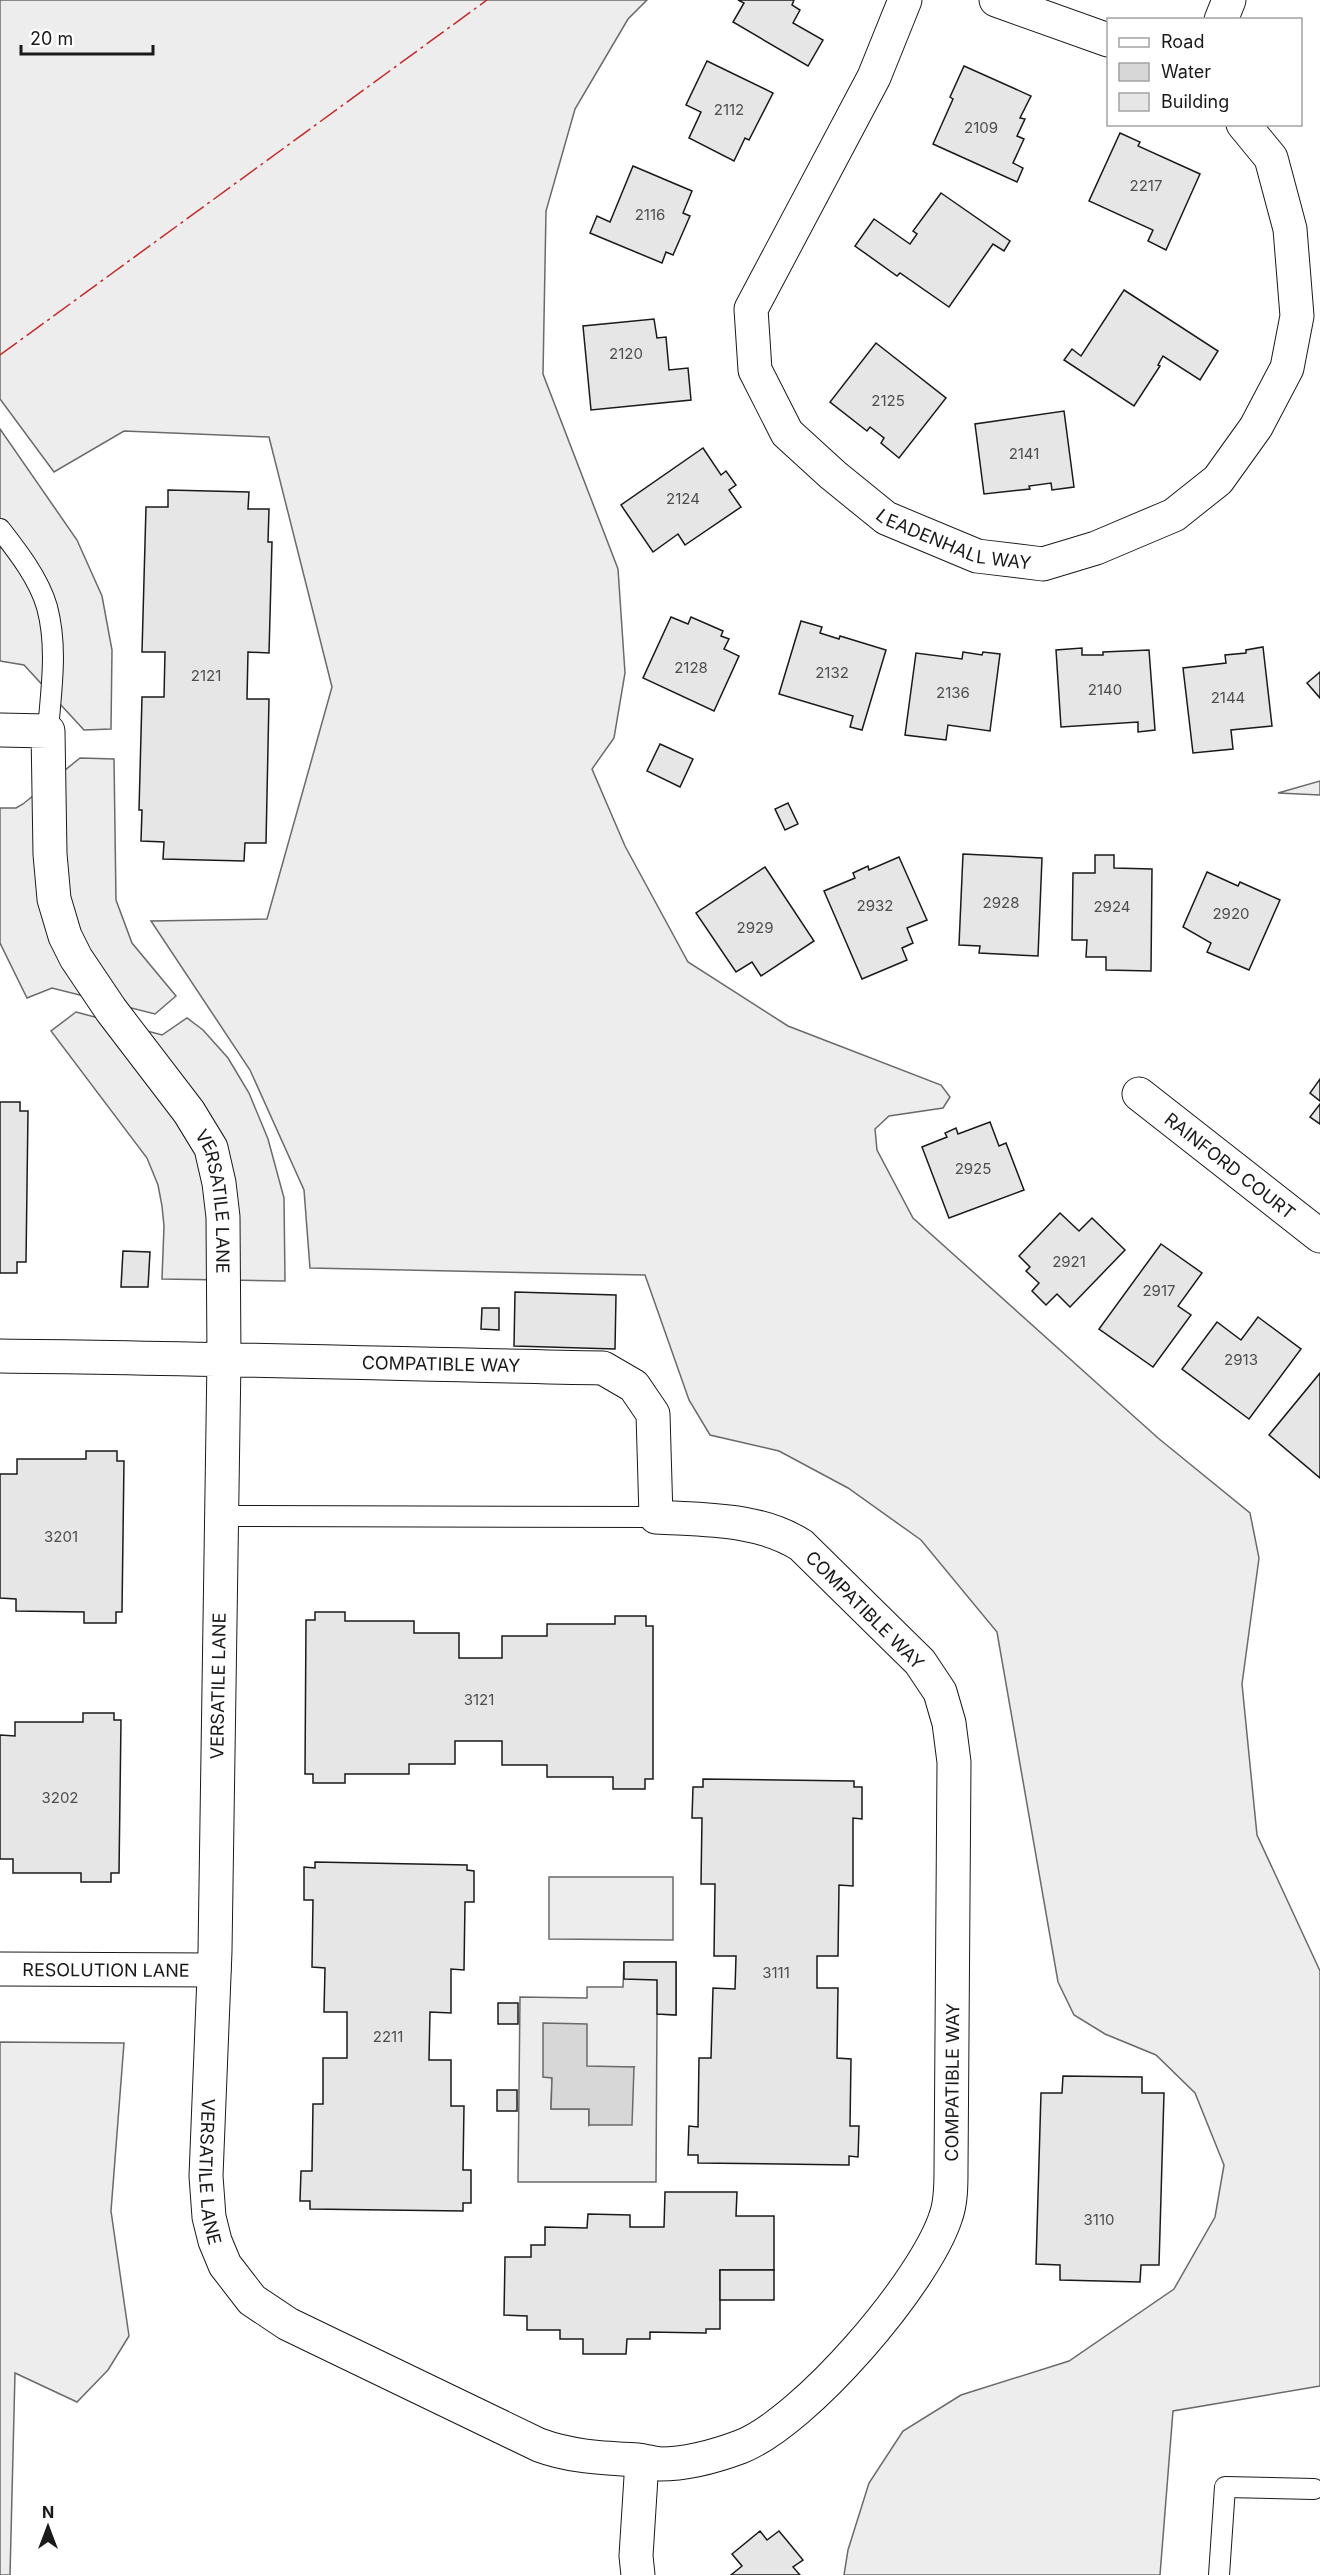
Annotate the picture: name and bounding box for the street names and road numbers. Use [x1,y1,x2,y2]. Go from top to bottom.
street label: LEADENHALL WAY [872,504,1032,573]
street label: RAINFORD COURT [1161,1108,1300,1223]
street label: VERSATILE LANE [192,1125,234,1274]
street label: COMPATIBLE WAY [362,1352,520,1376]
street label: COMPATIBLE WAY [802,1547,928,1673]
street label: VERSATILE LANE [206,1612,230,1760]
street label: RESOLUTION LANE [22,1959,190,1980]
street label: COMPATIBLE WAY [941,2003,963,2162]
street label: VERSATILE LANE [195,2098,226,2247]

